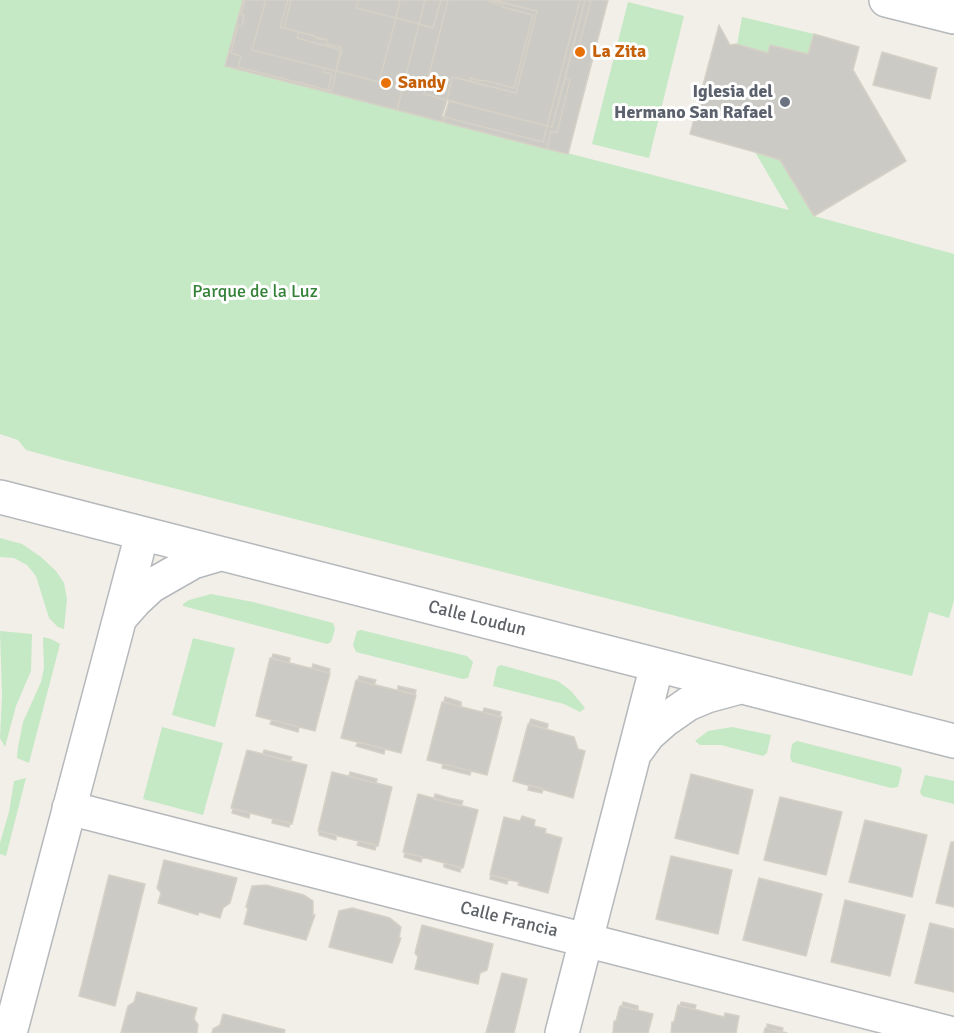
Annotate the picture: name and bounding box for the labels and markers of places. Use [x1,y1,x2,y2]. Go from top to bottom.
place label: La Zita [592,41,646,63]
marker: La Zita [573,45,587,59]
place label: Sandy [398,72,446,94]
marker: Sandy [379,76,393,90]
place label: Iglesia del Hermano San Rafael [614,81,773,124]
marker: Iglesia del Hermano San Rafael [778,95,792,109]

